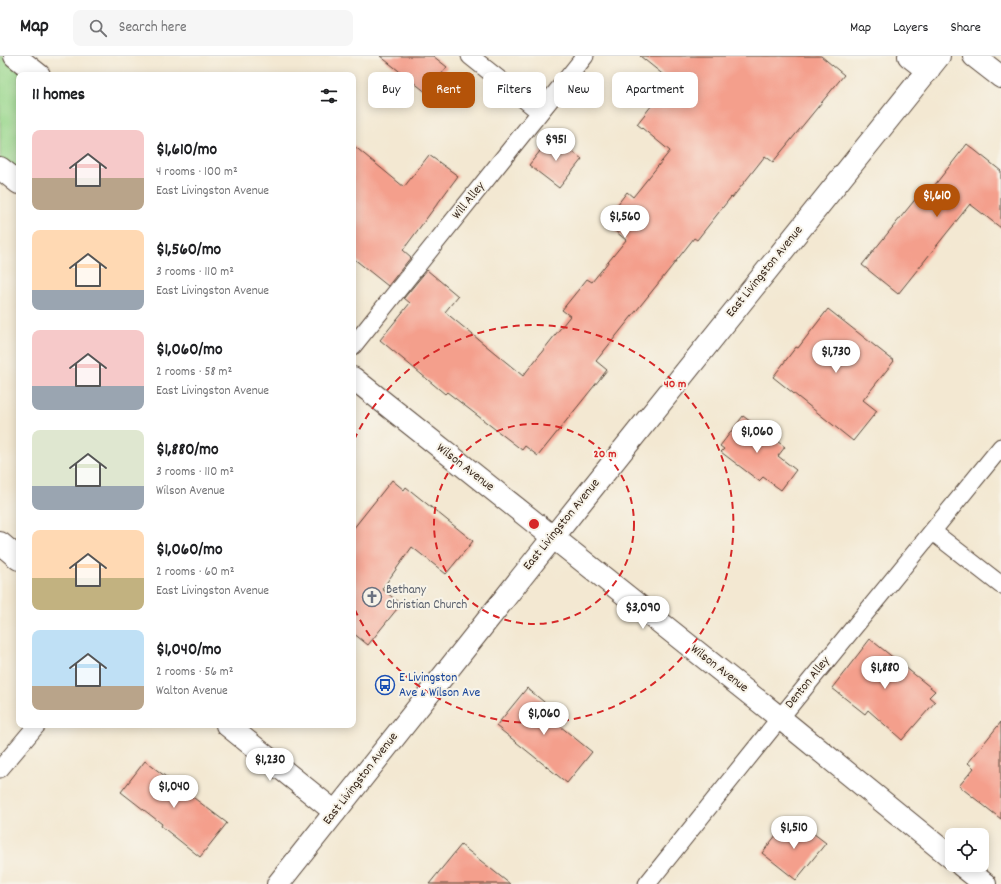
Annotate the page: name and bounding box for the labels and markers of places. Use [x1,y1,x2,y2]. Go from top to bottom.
pin: $951 [532,128,580,162]
pin: $1,610 [904,184,970,218]
pin: $1,560 [592,205,658,239]
pin: $1,730 [803,340,869,374]
pin: $1,060 [724,420,790,454]
centre of rings [527,517,541,531]
place label: Bethany Christian Church [386,581,467,615]
church icon: Bethany Christian Church [361,586,383,608]
pin: $3,090 [610,596,676,630]
pin: $1,880 [852,656,918,690]
place label: E Livingston Ave & Wilson Ave [399,669,481,703]
bus stop icon: E Livingston Ave & Wilson Ave [374,674,396,696]
pin: $1,060 [511,702,577,736]
pin: $1,230 [237,748,303,782]
pin: $1,040 [141,775,207,809]
pin: $1,510 [761,816,827,850]

